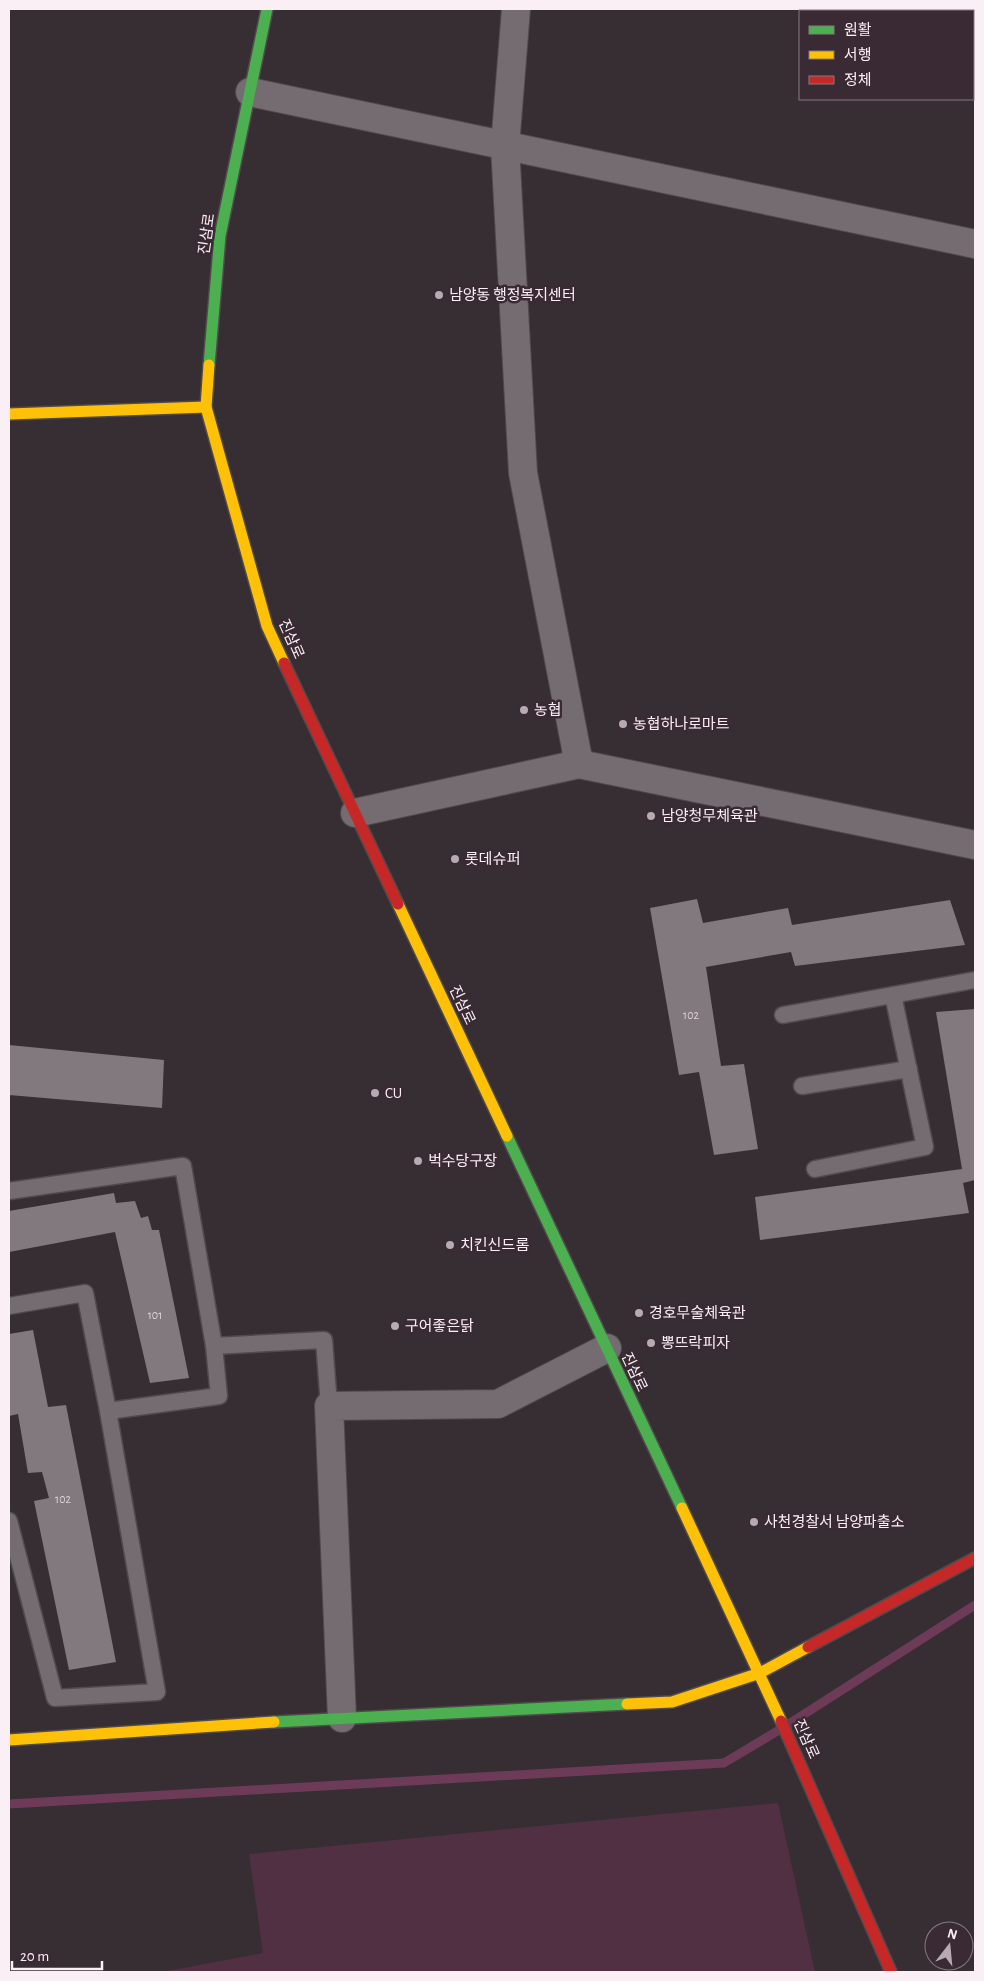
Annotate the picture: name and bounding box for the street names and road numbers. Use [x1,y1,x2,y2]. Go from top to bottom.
street label: 진삼로 [196,212,217,256]
street label: 진삼로 [276,617,307,661]
street label: 진삼로 [446,983,478,1027]
street label: 진삼로 [618,1350,650,1394]
street label: 진삼로 [791,1717,822,1761]

